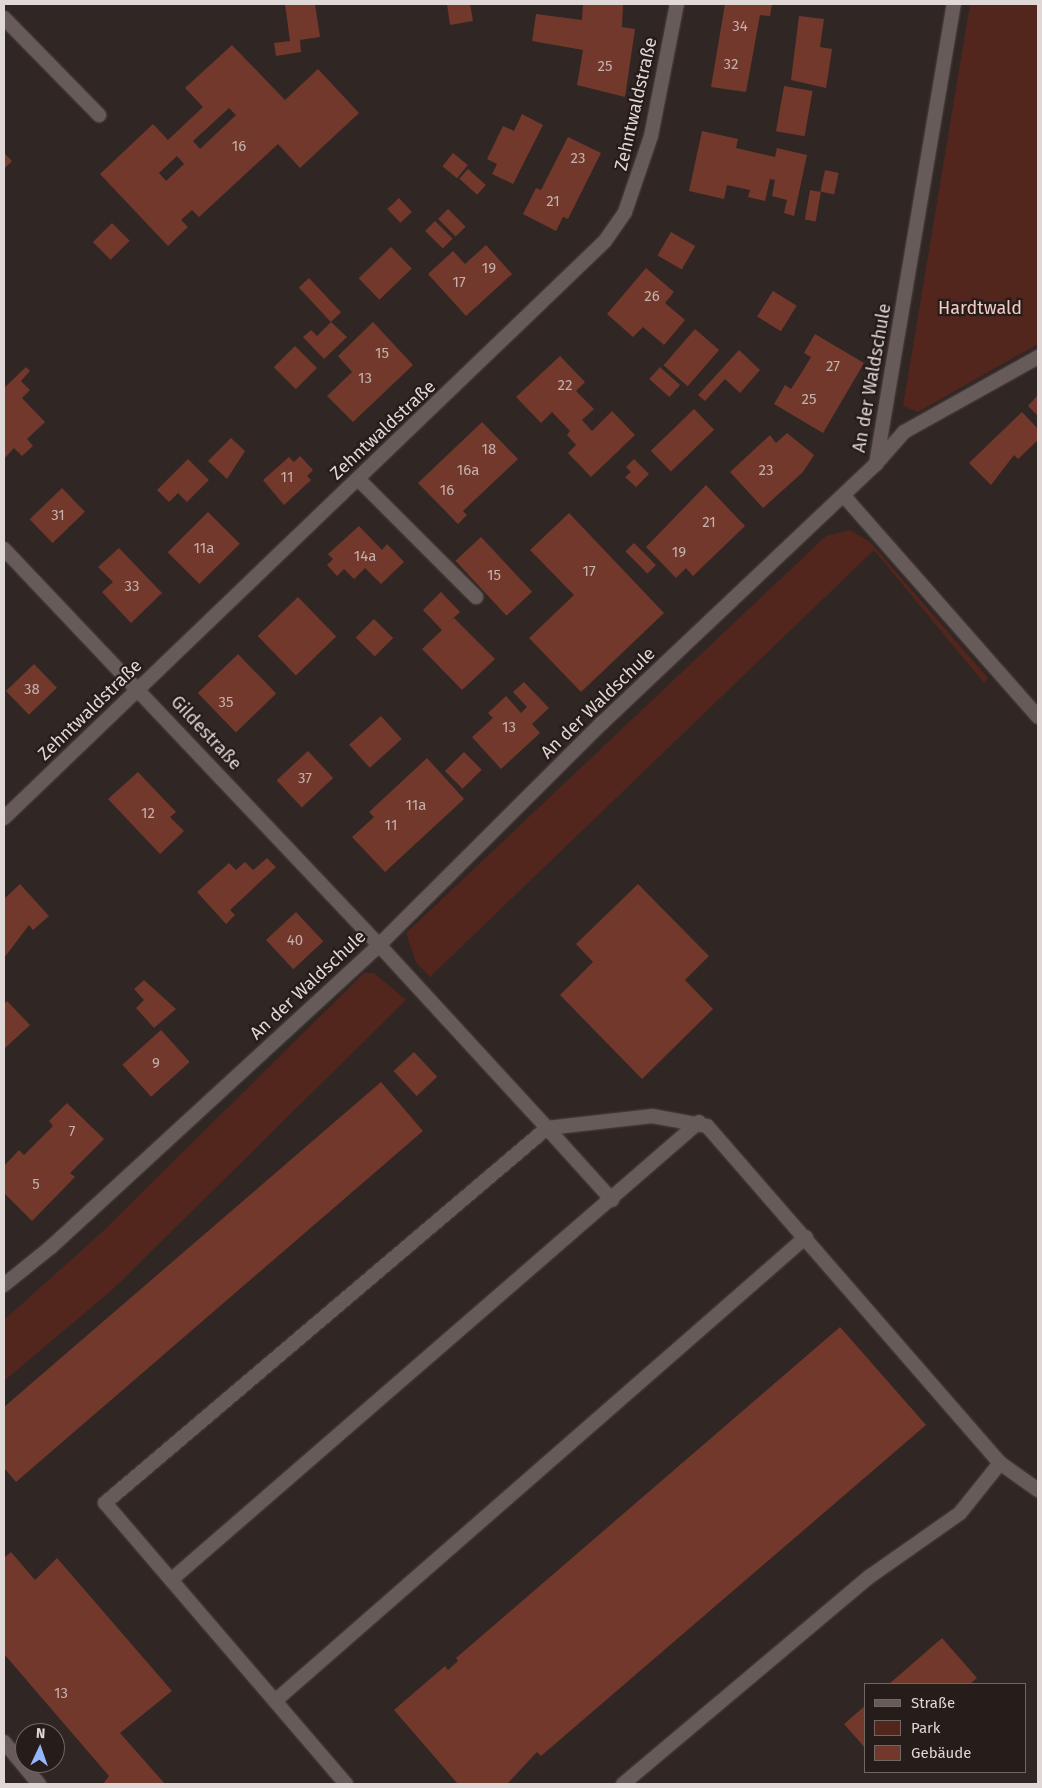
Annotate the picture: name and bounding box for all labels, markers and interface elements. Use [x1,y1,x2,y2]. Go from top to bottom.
house number: 34 [732,18,748,36]
street label: Zehntwaldstraße [610,35,662,173]
house number: 32 [724,56,738,74]
house number: 25 [598,58,612,76]
house number: 16 [232,138,246,156]
house number: 23 [571,150,585,168]
house number: 21 [546,193,560,211]
house number: 19 [482,260,496,278]
house number: 17 [452,274,466,292]
house number: 26 [644,288,660,306]
park label: Hardtwald [938,297,1022,319]
street label: An der Waldschule [848,302,896,454]
house number: 15 [375,345,389,363]
house number: 27 [826,358,840,376]
house number: 13 [358,370,372,388]
street label: Zehntwaldstraße [326,376,440,484]
house number: 22 [558,377,572,395]
house number: 25 [802,391,816,409]
house number: 18 [482,441,496,459]
house number: 16a [457,462,479,480]
house number: 23 [759,462,773,480]
house number: 11 [281,469,293,487]
house number: 16 [440,482,454,500]
house number: 31 [51,507,65,525]
house number: 21 [702,514,716,532]
house number: 11a [194,540,214,558]
house number: 19 [672,544,686,562]
house number: 14a [354,548,376,566]
house number: 17 [582,563,596,581]
house number: 15 [487,567,501,585]
house number: 33 [125,578,139,596]
street label: An der Waldschule [536,643,660,763]
street label: Zehntwaldstraße [34,655,146,765]
house number: 38 [24,681,40,699]
street label: Gildestraße [166,691,246,775]
house number: 35 [219,694,233,712]
house number: 13 [502,719,516,737]
house number: 37 [298,770,312,788]
house number: 11a [406,797,426,815]
house number: 12 [141,805,155,823]
house number: 11 [385,817,397,835]
street label: An der Waldschule [245,926,371,1044]
house number: 40 [287,932,303,950]
house number: 9 [152,1055,160,1073]
house number: 7 [69,1123,75,1141]
house number: 5 [32,1176,40,1194]
legend [864,1683,1027,1773]
house number: 13 [54,1685,68,1703]
text: Straße [911,1694,955,1712]
text: Park [911,1719,941,1737]
north arrow [15,1723,65,1773]
text: N [36,1725,46,1742]
text: Gebäude [911,1744,971,1762]

